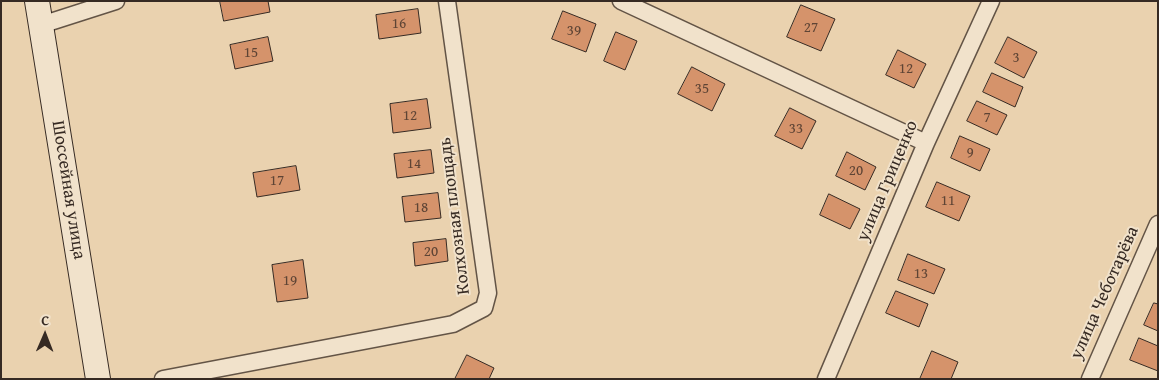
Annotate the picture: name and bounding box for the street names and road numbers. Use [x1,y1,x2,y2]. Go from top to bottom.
street label: улица Гриценко [853,117,923,245]
street label: Шоссейная улица [46,119,90,261]
street label: Колхозная площадь [435,136,475,296]
street label: улица Чеботарёва [1066,223,1144,363]

